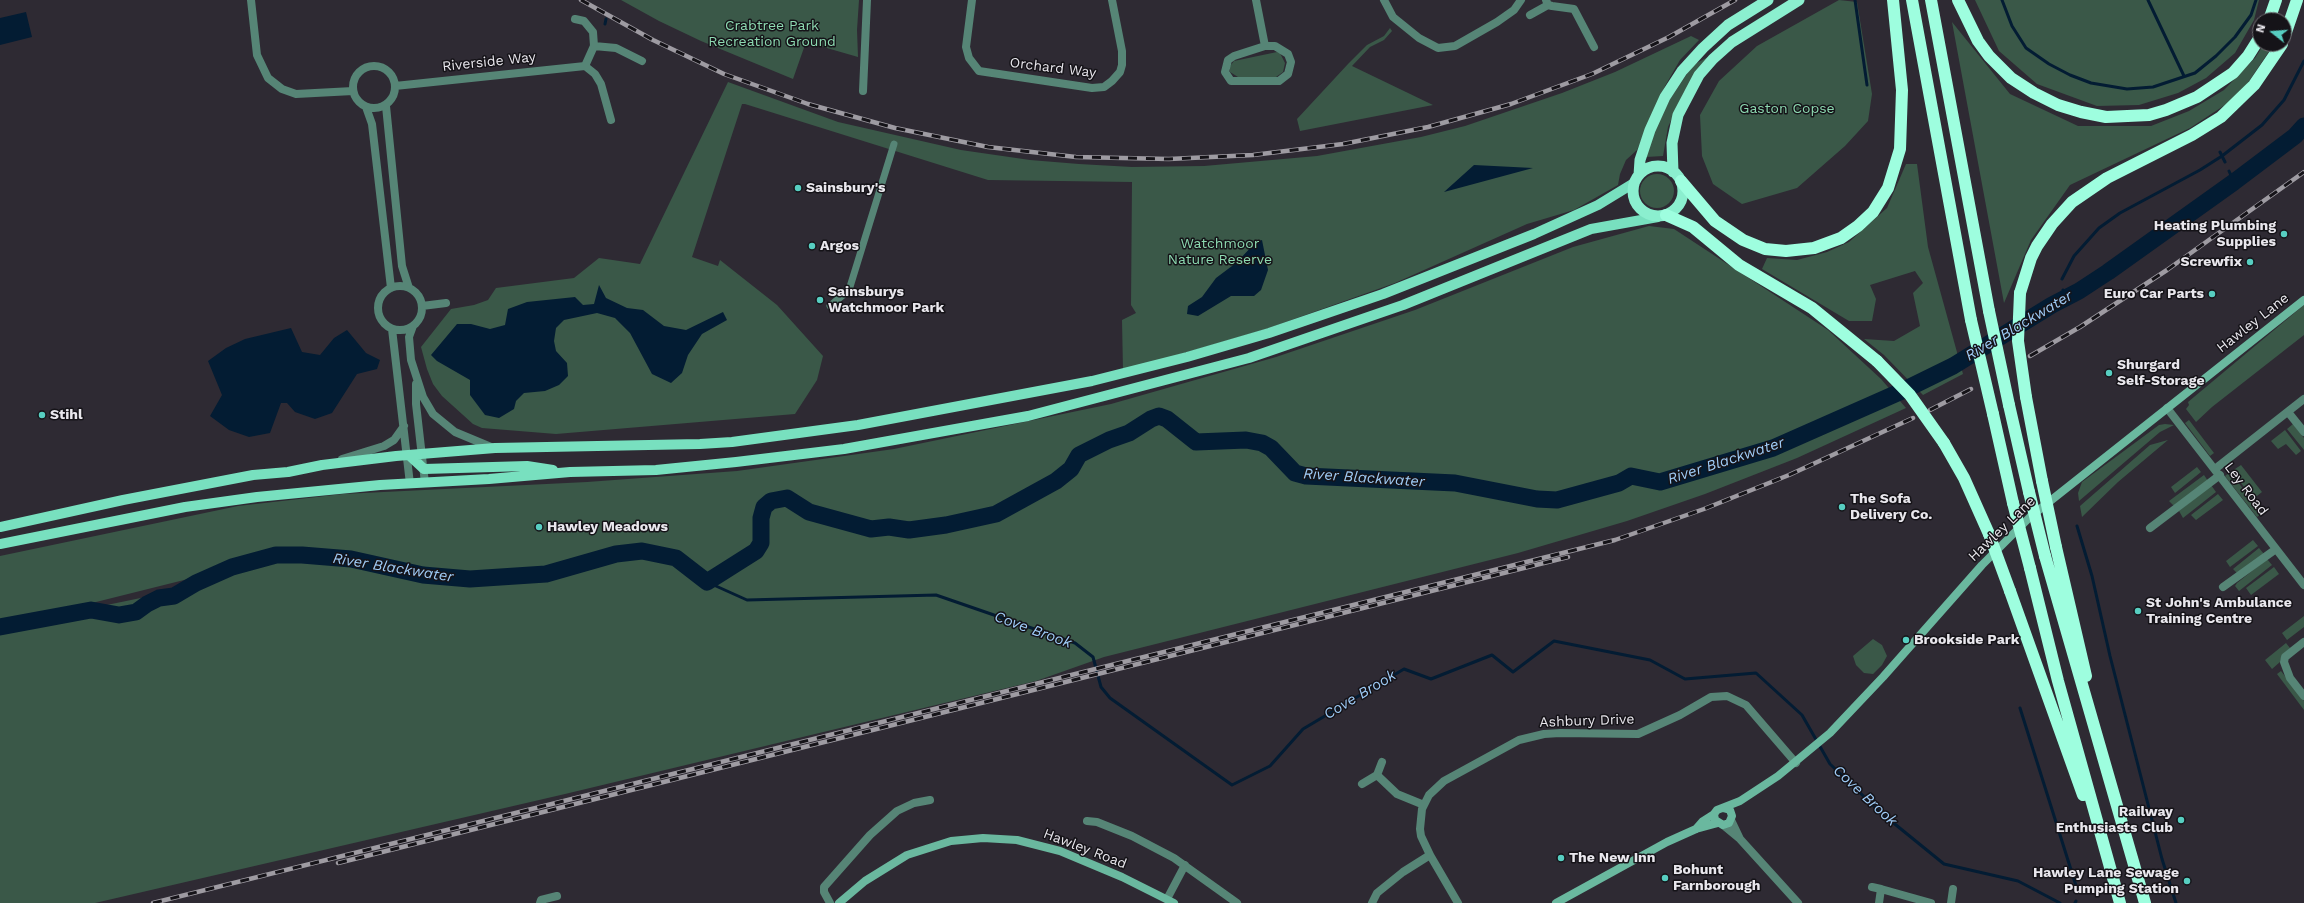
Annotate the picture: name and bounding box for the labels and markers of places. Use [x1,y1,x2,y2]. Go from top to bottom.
place label: Sainsbury's [806,180,886,196]
marker: Sainsbury's [793,183,803,193]
place label: Heating Plumbing Supplies [2154,218,2276,250]
marker: Heating Plumbing Supplies [2279,229,2289,239]
place label: Argos [820,238,859,254]
marker: Argos [807,241,817,251]
place label: Screwfix [2180,254,2242,270]
marker: Screwfix [2245,257,2255,267]
place label: Sainsburys Watchmoor Park [828,284,944,316]
place label: Euro Car Parts [2104,286,2204,302]
marker: Euro Car Parts [2207,289,2217,299]
marker: Sainsburys Watchmoor Park [815,295,825,305]
place label: Shurgard Self-Storage [2117,357,2205,390]
marker: Shurgard Self-Storage [2104,368,2114,378]
place label: Stihl [50,407,82,423]
marker: Stihl [37,410,47,420]
place label: The Sofa Delivery Co. [1850,491,1932,524]
marker: The Sofa Delivery Co. [1837,502,1847,512]
place label: Hawley Meadows [547,519,668,535]
marker: Hawley Meadows [534,522,544,532]
place label: St John's Ambulance Training Centre [2146,595,2292,628]
marker: St John's Ambulance Training Centre [2133,606,2143,616]
place label: Brookside Park [1914,632,2020,648]
marker: Brookside Park [1901,635,1911,645]
place label: Railway Enthusiasts Club [2056,804,2173,836]
marker: Railway Enthusiasts Club [2176,815,2186,825]
place label: The New Inn [1569,850,1655,866]
marker: The New Inn [1556,853,1566,863]
place label: Bohunt Farnborough [1673,862,1760,894]
place label: Hawley Lane Sewage Pumping Station [2033,865,2179,898]
marker: Bohunt Farnborough [1660,873,1670,883]
marker: Hawley Lane Sewage Pumping Station [2182,876,2192,886]

